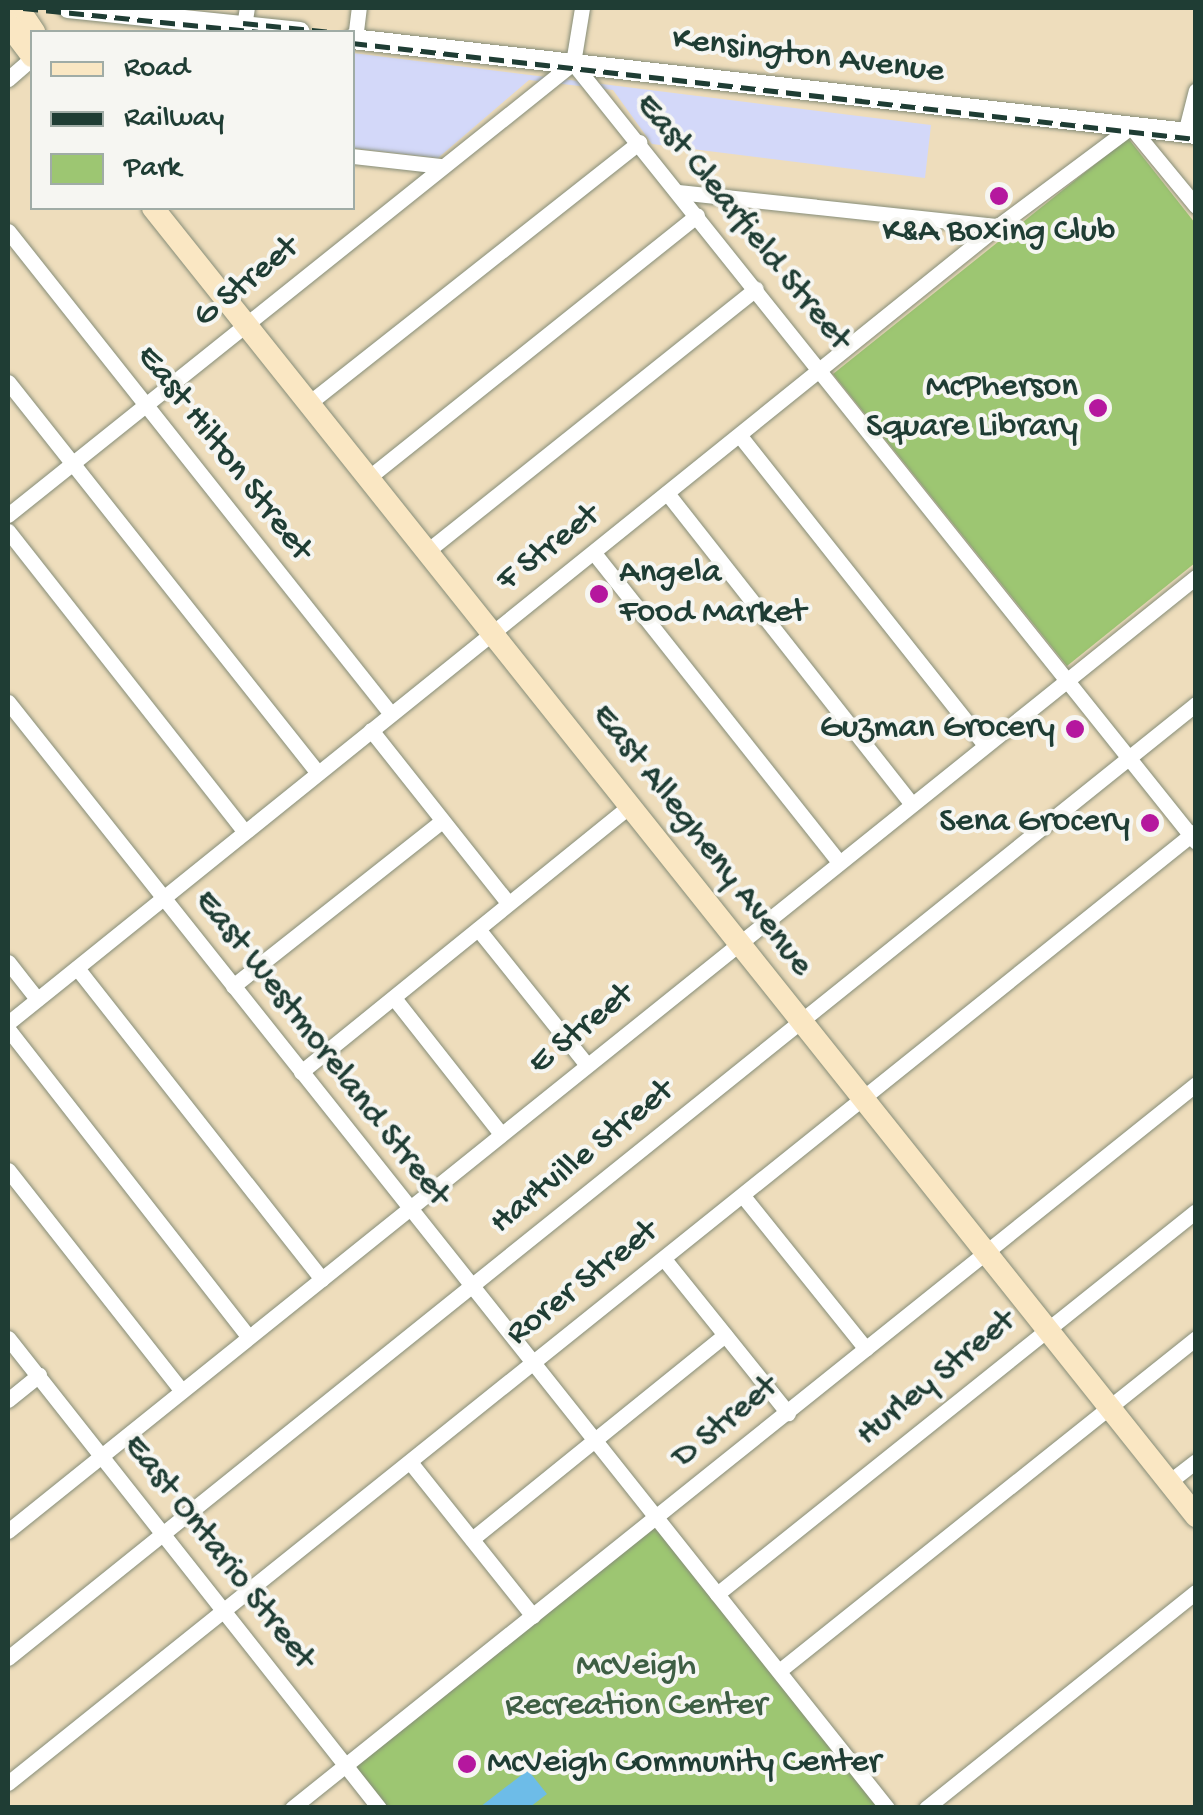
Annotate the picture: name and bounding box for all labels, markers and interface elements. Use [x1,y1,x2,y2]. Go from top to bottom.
street label: Kensington Avenue [670,19,946,95]
legend [30,30,355,210]
text: Road [124,52,190,87]
street label: East Clearfield Street [625,86,859,360]
text: Railway [124,102,224,137]
text: Park [124,152,181,187]
marker: K&A Boxing Club [988,185,1010,207]
place label: K&A Boxing Club [883,212,1115,254]
street label: G Street [186,228,308,338]
street label: East Hilton Street [126,338,320,570]
place label: McPherson Square Library [866,367,1078,449]
marker: McPherson Square Library [1087,397,1109,419]
street label: F Street [489,496,609,602]
place label: Angela Food Market [619,553,806,635]
marker: Angela Food Market [588,583,610,605]
street label: East Allegheny Avenue [581,696,821,986]
place label: Guzman Grocery [820,708,1055,750]
marker: Guzman Grocery [1064,718,1086,740]
place label: Sena Grocery [939,802,1130,844]
marker: Sena Grocery [1139,812,1161,834]
street label: East Westmoreland Street [184,882,458,1216]
street label: E Street [521,975,643,1085]
street label: Hartville Street [483,1071,683,1245]
street label: Rorer Street [499,1212,667,1356]
street label: Hurley Street [849,1302,1025,1456]
street label: D Street [664,1368,788,1478]
street label: East Ontario Street [113,1427,323,1679]
park label: McVeigh Recreation Center [505,1646,767,1728]
place label: McVeigh Community Center [487,1743,881,1785]
marker: McVeigh Community Center [456,1753,478,1775]

